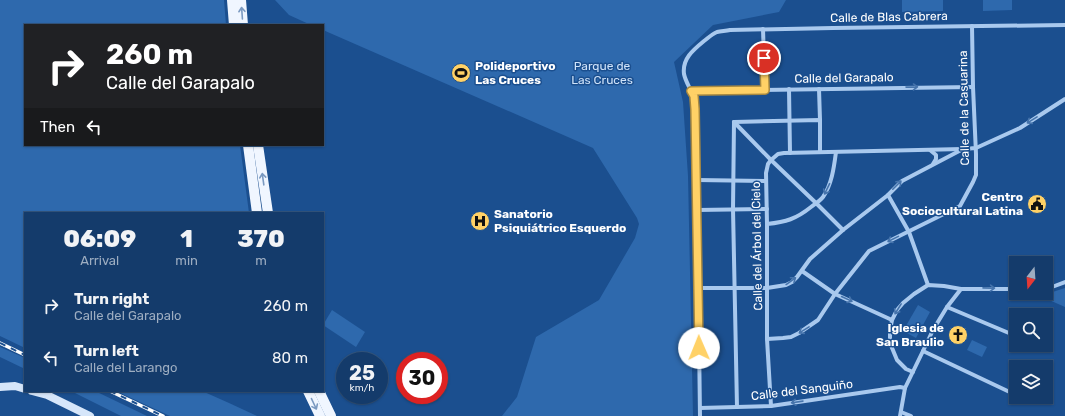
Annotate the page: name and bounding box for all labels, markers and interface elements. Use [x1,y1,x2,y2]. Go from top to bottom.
one-way arrow [239,6,246,19]
street label: Calle de Blas Cabrera [830,9,948,25]
text: 260 m [106,38,193,71]
icon: right [40,40,92,92]
pin [747,41,781,75]
icon: arrive [753,47,775,69]
street label: Calle de la Casuarina [956,50,972,166]
place label: Polideportivo Las Cruces [475,59,556,87]
park label: Parque de Las Cruces [571,59,633,87]
sports icon: Polideportivo Las Cruces [450,62,472,84]
street label: Calle del Garapalo [794,70,894,86]
text: Calle del Garapalo [106,72,255,94]
one-way arrow [905,84,918,91]
icon: left [83,116,105,138]
one-way arrow [1027,116,1038,124]
text: Then [40,118,75,136]
one-way arrow [259,173,267,186]
one-way arrow [892,180,902,190]
street label: Calle del Árbol del Cielo [749,181,765,311]
one-way arrow [822,183,830,195]
place label: Centro Sociocultural Latina [902,190,1023,218]
public building icon: Centro Sociocultural Latina [1026,193,1048,215]
place label: Sanatorio Psiquiátrico Esquerdo [494,207,626,235]
hospital icon: Sanatorio Psiquiátrico Esquerdo [469,210,491,232]
text: 06:09 [63,225,136,253]
text: 1 [180,225,193,253]
text: 370 [237,225,285,253]
one-way arrow [887,236,899,243]
text: Arrival [80,253,119,268]
text: min [175,253,198,268]
text: m [255,253,267,268]
north arrow [1009,256,1053,300]
map controls [1009,256,1053,404]
one-way arrow [786,277,797,285]
one-way arrow [982,284,995,292]
text: Turn right [74,290,149,308]
icon: right [40,295,62,317]
one-way arrow [840,296,852,303]
text: 260 m [264,297,308,315]
one-way arrow [894,303,902,315]
text: Calle del Garapalo [74,308,182,323]
button: search [1009,308,1053,352]
place label: Iglesia de San Braulio [876,321,944,349]
church icon: Iglesia de San Braulio [947,324,969,346]
one-way arrow [799,326,810,334]
position arrow [678,327,720,369]
text: Turn left [74,342,139,360]
icon: left [40,347,62,369]
text: 80 m [272,349,308,367]
speed limit sign: 30 [396,352,448,404]
text: Calle del Larango [74,360,178,375]
button: layers [1009,360,1053,404]
text: 25 [349,361,375,385]
street label: Calle del Sanguiño [750,377,854,403]
text: km/h [350,382,374,394]
one-way arrow [311,397,318,409]
one-way arrow [791,398,804,406]

